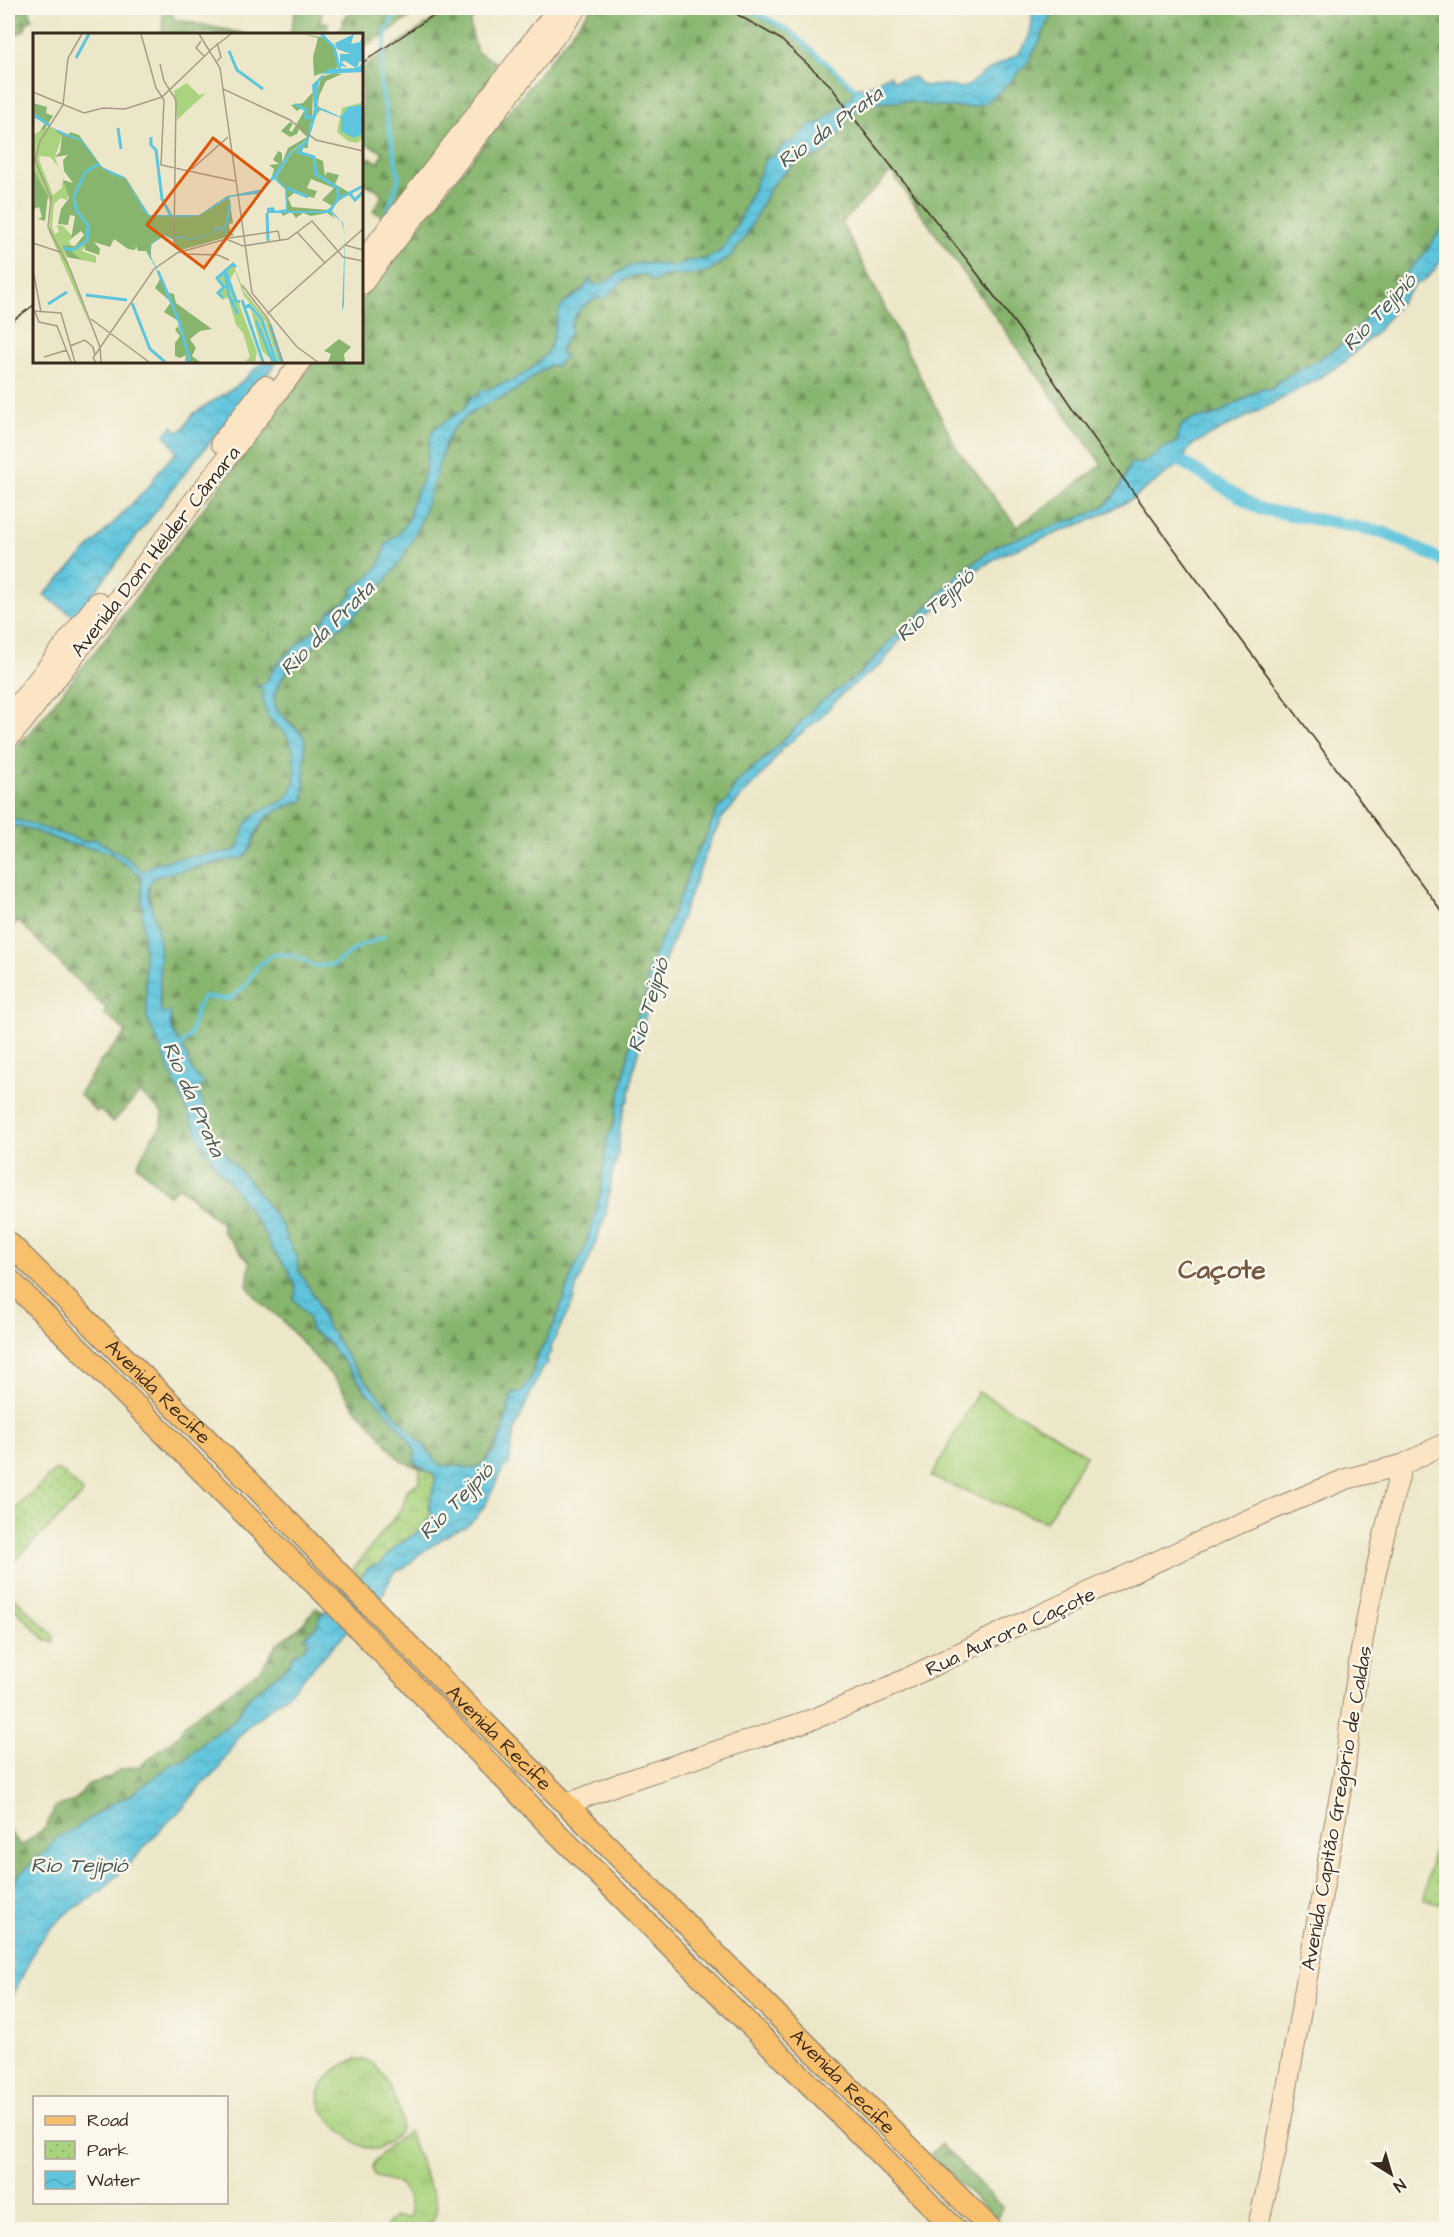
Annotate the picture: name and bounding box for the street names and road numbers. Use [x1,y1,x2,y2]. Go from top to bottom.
street label: Avenida Dom Hélder Câmara [64,440,247,663]
street label: Avenida Recife [99,1333,217,1451]
street label: Rua Aurora Caçote [921,1580,1100,1684]
street label: Avenida Capitão Gregório de Caldas [1295,1644,1380,1973]
street label: Avenida Recife [440,1679,558,1797]
street label: Avenida Recife [783,2023,902,2141]

